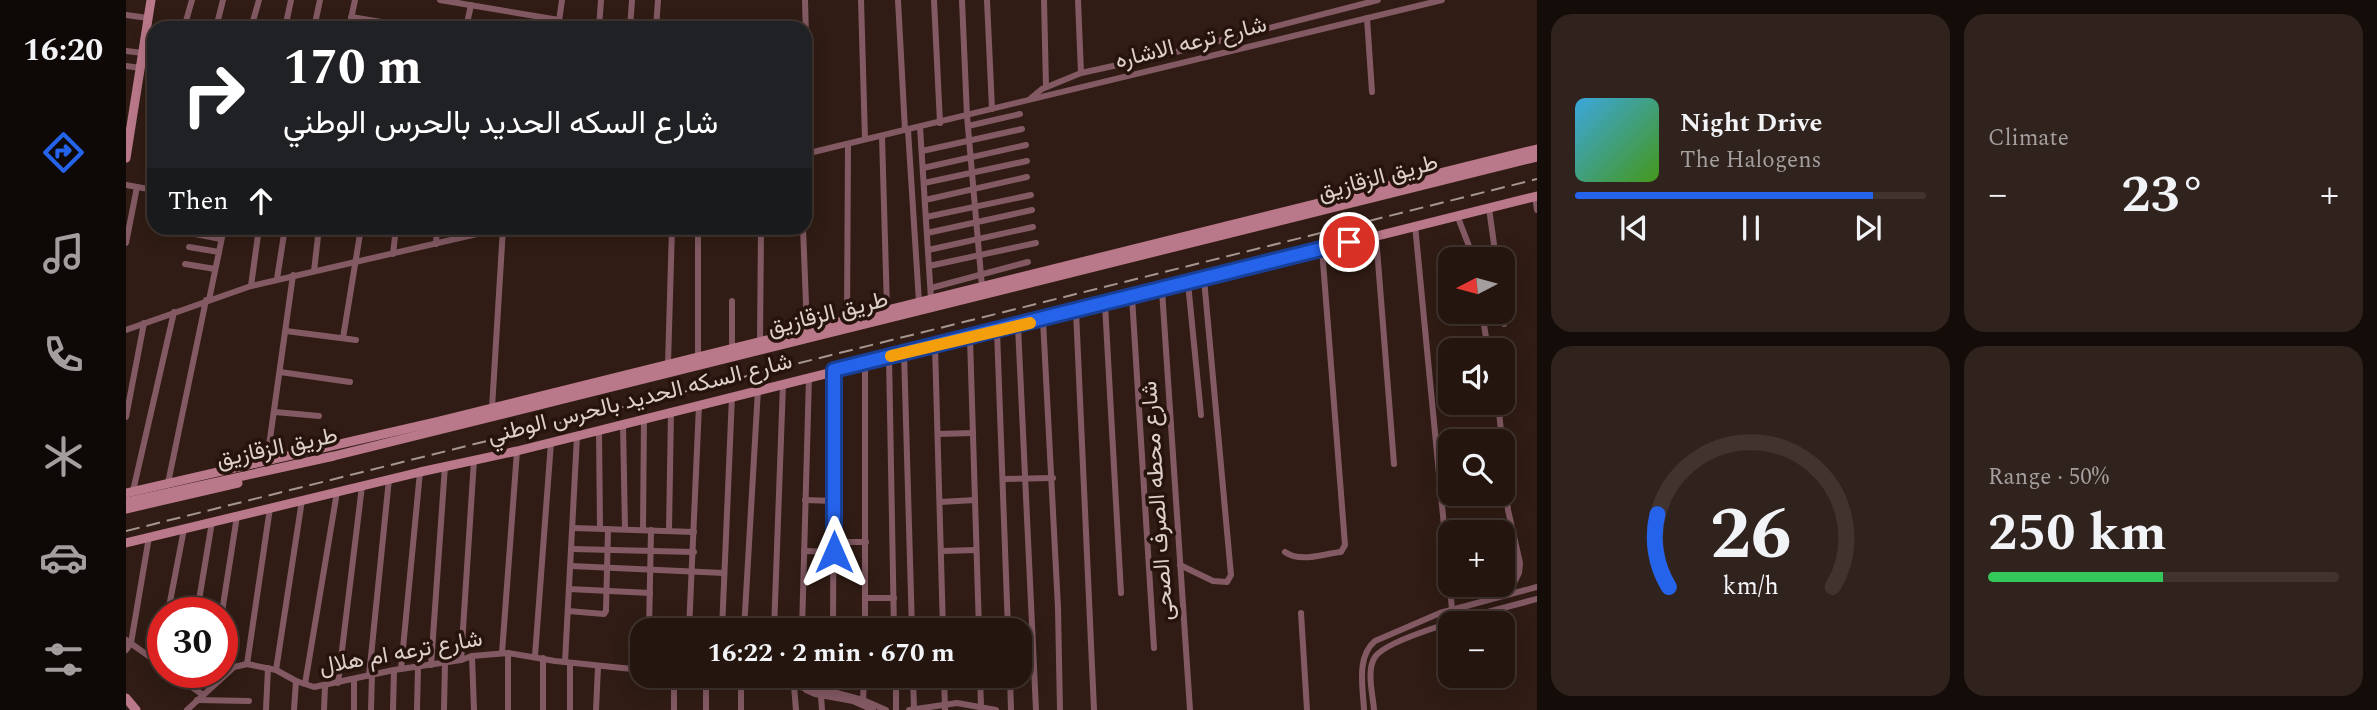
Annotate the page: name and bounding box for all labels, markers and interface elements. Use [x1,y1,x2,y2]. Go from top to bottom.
street label: شارع ترعه الاشاره [1111,7,1271,79]
text: 16:20 [23,26,103,75]
text: 170 m [283,31,422,106]
icon: right [168,49,259,140]
text: شارع السكه الحديد بالحرس الوطني [283,99,718,148]
text: Night Drive [1680,103,1822,143]
text: Climate [1988,121,2069,156]
icon: directions [39,128,88,177]
text: The Halogens [1680,143,1822,178]
street label: طريق الزقازيق [1314,145,1442,211]
text: 23° [2121,156,2206,235]
text: − [1988,166,2007,224]
text: + [2320,166,2339,224]
text: Then [168,181,228,221]
icon: ahead [242,182,280,220]
icon: previous [1615,209,1653,247]
icon: pause [1732,209,1770,247]
icon: next [1849,209,1887,247]
pin [1319,212,1379,272]
icon: arrive [1330,223,1368,261]
icon: music [39,229,88,278]
north arrow [1438,247,1516,324]
map controls [1438,247,1515,688]
street label: طريق الزقازيق [764,282,892,346]
icon: phone [39,330,88,379]
button: sound [1438,338,1515,415]
street label: شارع السكه الحديد بالحرس الوطني [484,344,796,454]
street label: شارع محطه الصرف الصحى [1132,380,1184,622]
street label: طريق الزقازيق [213,418,341,478]
button: search [1438,429,1515,506]
icon: climate [39,432,88,481]
text: Range · 50% [1988,460,2109,495]
text: 26 [1710,480,1791,591]
text: 250 km [1988,494,2167,573]
position arrow [797,515,871,589]
button: + [1438,520,1515,597]
icon: car [39,533,88,582]
text: km/h [1722,568,1779,606]
speed limit sign: 30 [147,597,238,688]
button: − [1438,611,1515,688]
street label: شارع ترعه ام هلال [317,621,485,685]
text: 16:22 · 2 min · 670 m [707,633,955,673]
icon: filters [39,635,88,684]

